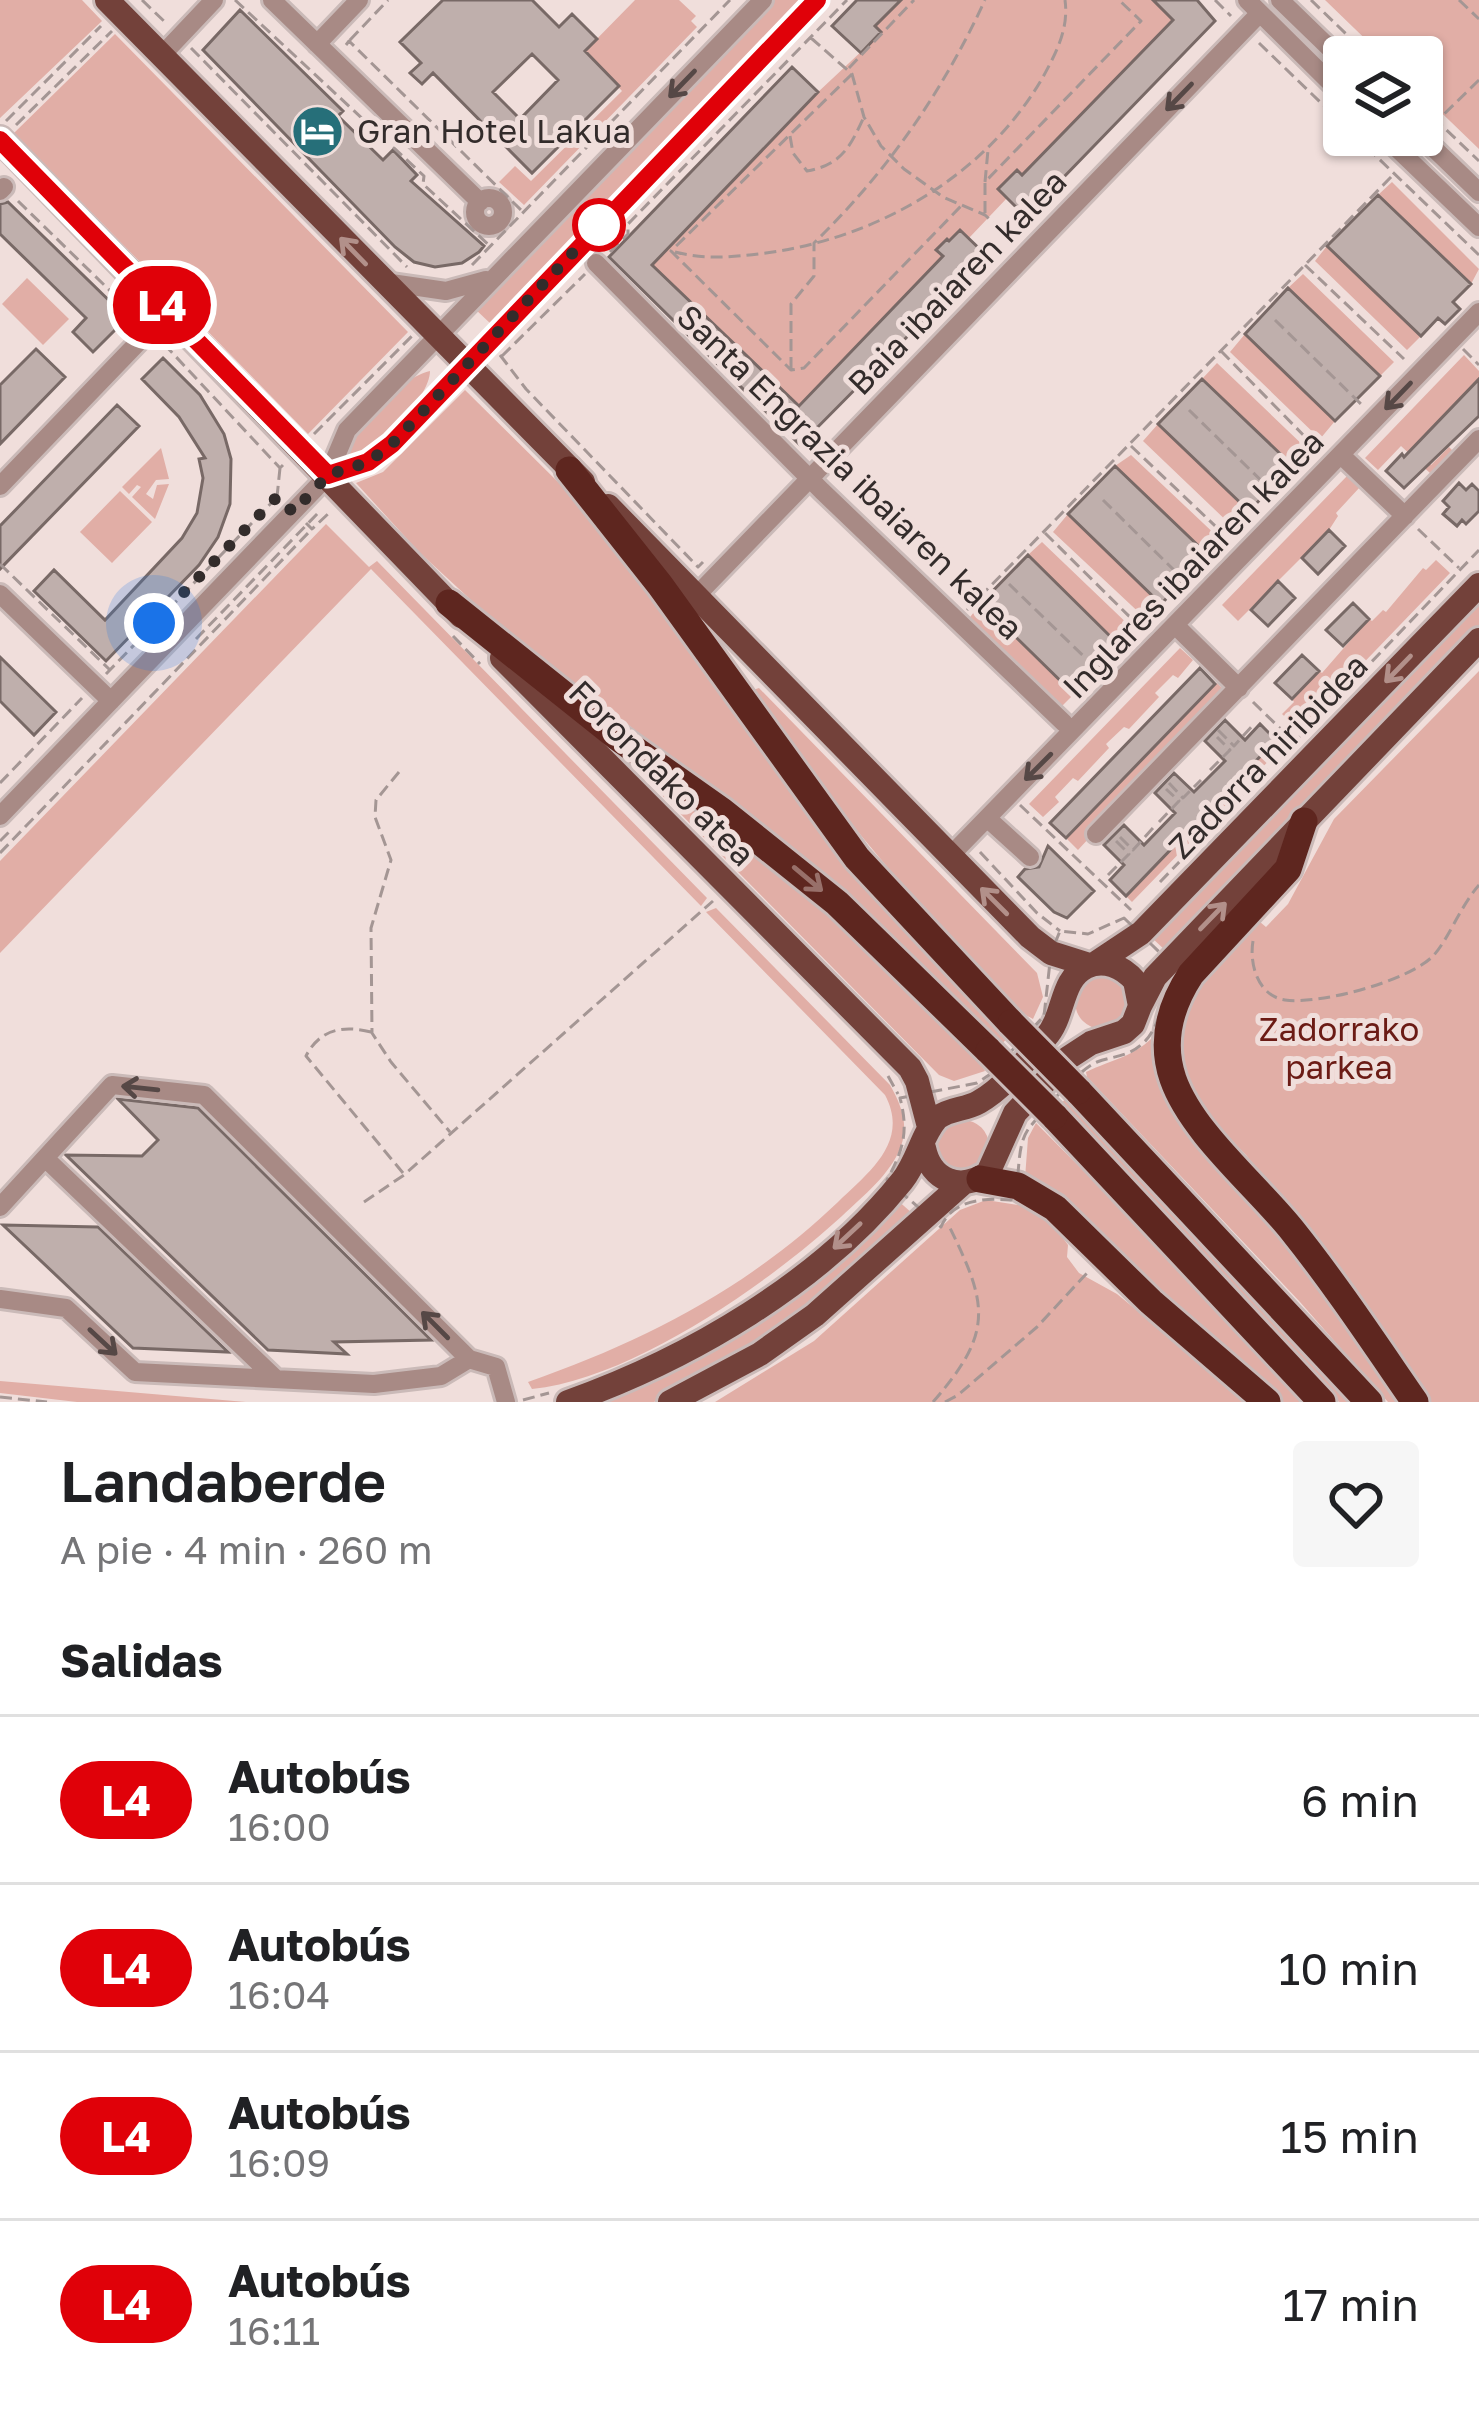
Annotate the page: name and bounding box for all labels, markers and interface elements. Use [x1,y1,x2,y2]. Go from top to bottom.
map controls [1323,36,1443,156]
button: layers [1323,36,1443,156]
one-way arrow [668,69,696,98]
one-way arrow [1165,82,1193,111]
hotel icon: Gran Hotel Lakua [290,103,346,159]
place label: Gran Hotel Lakua [357,111,631,150]
street label: Baia ibaiaren kalea [839,161,1074,402]
unlabelled marker [574,200,624,250]
one-way arrow [340,237,368,266]
line badge: L4 [108,266,216,344]
text: L4 [137,280,187,330]
street label: Santa Engrazia ibaiaren kalea [670,296,1031,647]
one-way arrow [1384,381,1412,410]
street label: Inglares ibaiaren kalea [1054,421,1331,706]
your location [124,593,184,653]
street label: Zadorra hiribidea [1160,645,1375,866]
one-way arrow [1384,654,1412,683]
street label: Forondako atea [562,672,763,873]
one-way arrow [1025,752,1053,781]
one-way arrow [792,865,823,892]
one-way arrow [980,888,1009,916]
one-way arrow [1198,901,1226,931]
park label: Zadorrako parkea [1259,1009,1419,1086]
one-way arrow [122,1076,161,1099]
one-way arrow [832,1221,862,1249]
one-way arrow [421,1311,450,1339]
one-way arrow [88,1328,118,1355]
button: heart [1293,1441,1419,1567]
text: Landaberde [60,1446,386,1515]
text: A pie · 4 min · 260 m [60,1526,433,1573]
text: Salidas [60,1633,223,1687]
text: Autobús [228,1749,411,1803]
text: 6 min [1301,1773,1419,1827]
text: L4 [101,1775,151,1825]
text: 16:00 [228,1803,331,1850]
text: Autobús [228,1917,411,1971]
text: 10 min [1278,1941,1419,1995]
text: L4 [101,1943,151,1993]
text: 16:04 [228,1971,330,2018]
text: Autobús [228,2085,411,2139]
text: 15 min [1280,2109,1419,2163]
text: L4 [101,2111,151,2161]
text: 16:09 [228,2139,330,2186]
text: Autobús [228,2253,411,2307]
text: 17 min [1283,2277,1419,2331]
text: L4 [101,2279,151,2329]
text: 16:11 [228,2307,320,2354]

